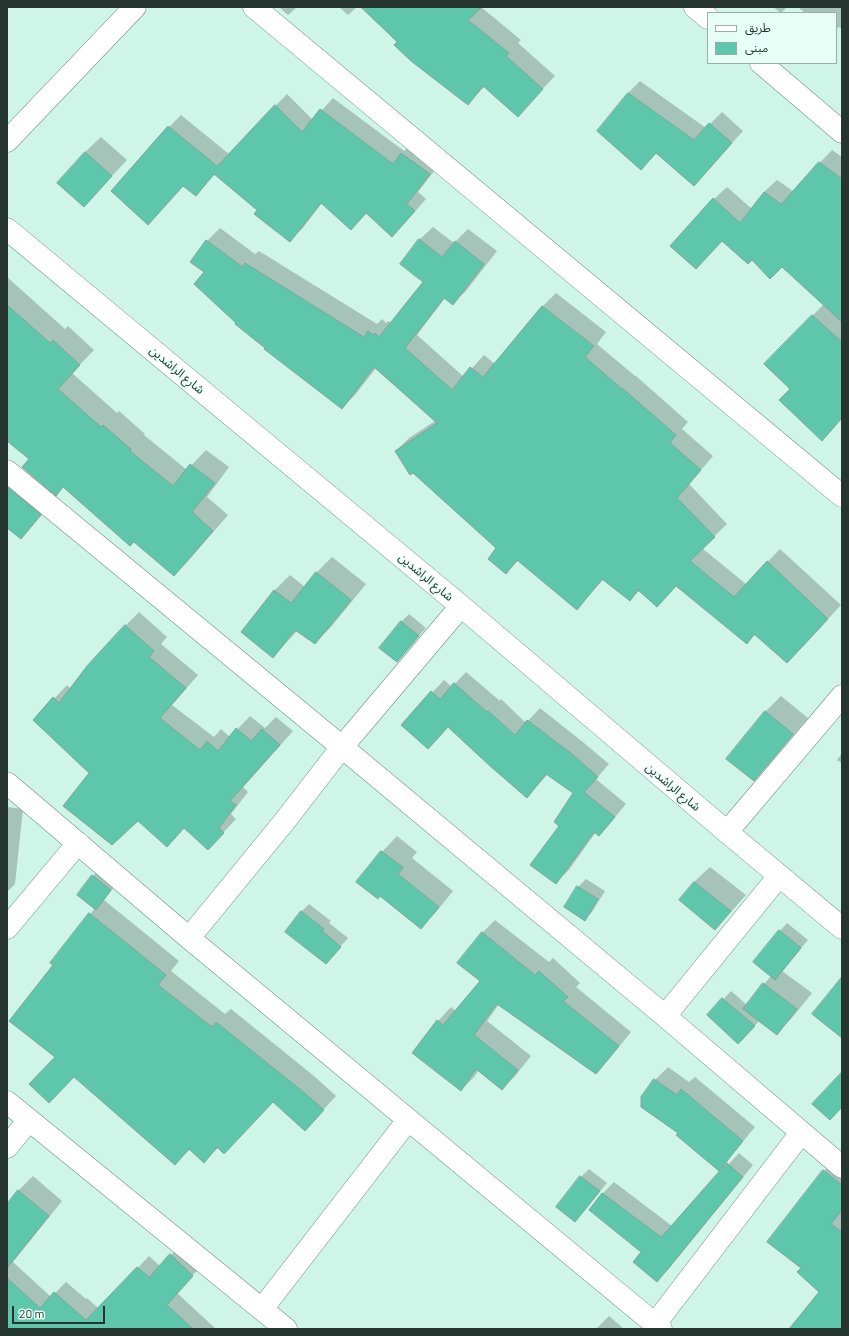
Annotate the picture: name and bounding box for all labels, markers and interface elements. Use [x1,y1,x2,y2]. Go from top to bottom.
legend [707,12,837,64]
text: طريق [745,20,771,34]
text: مبنى [745,40,768,54]
street label: شارع الراشدين [147,343,207,397]
street label: شارع الراشدين [396,550,456,604]
street label: شارع الراشدين [643,760,703,814]
scale bar [14,1298,107,1324]
text: 20 m [19,1306,45,1320]

